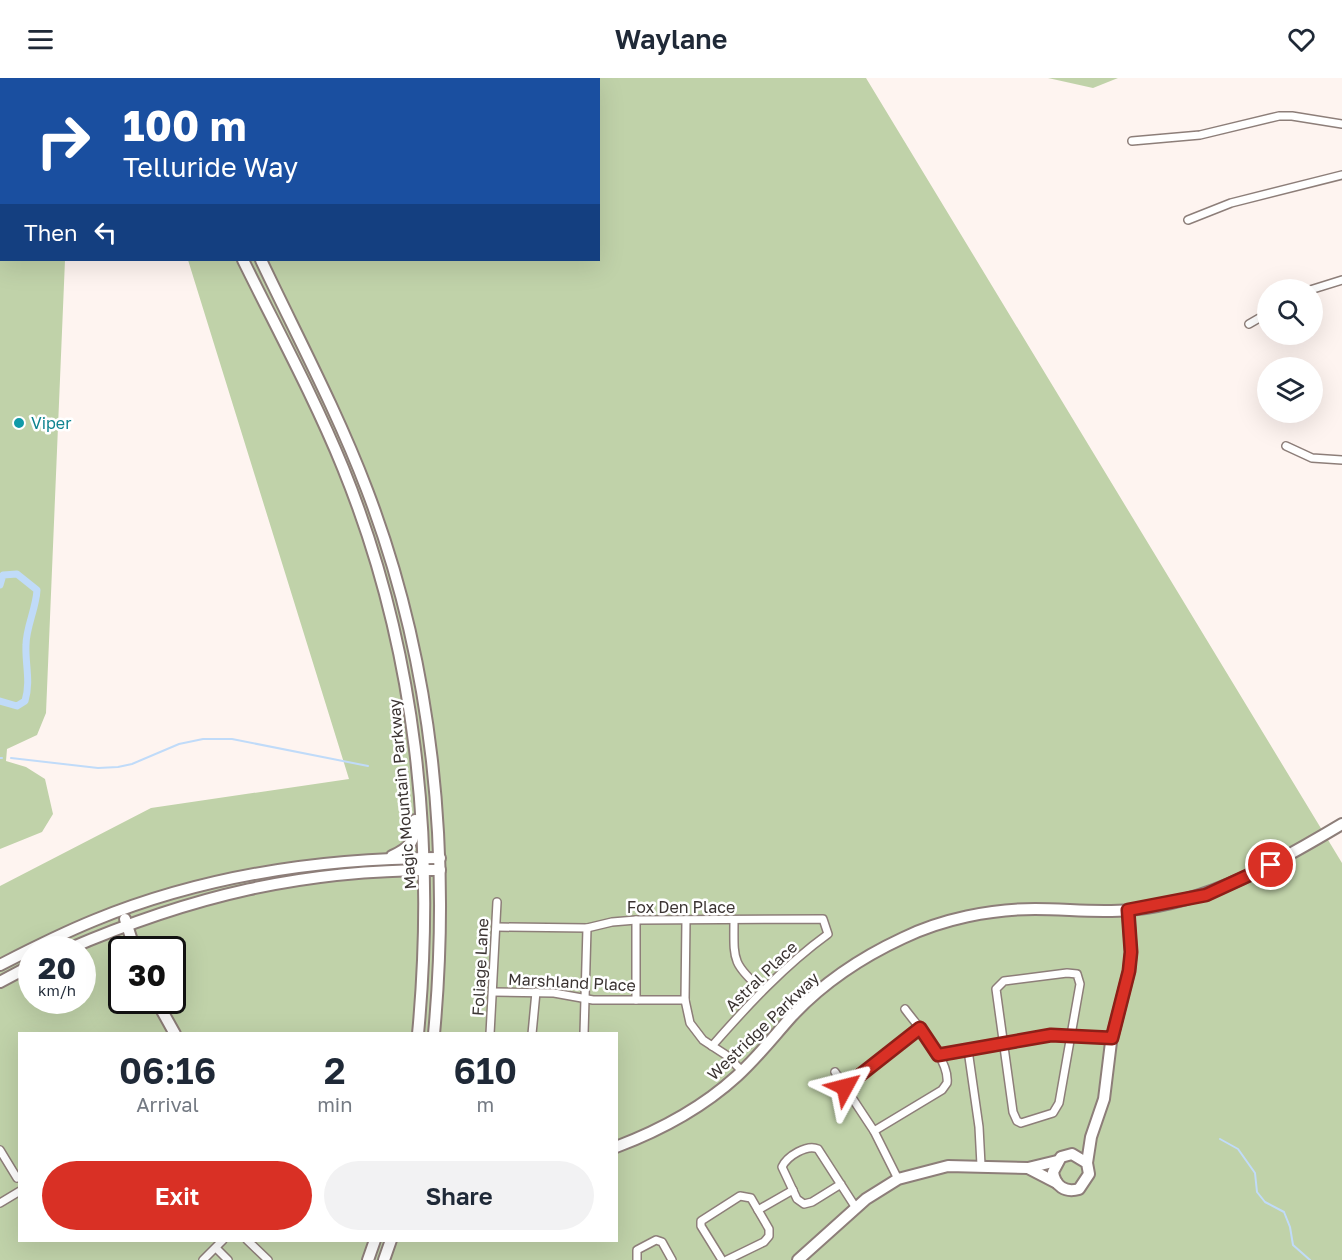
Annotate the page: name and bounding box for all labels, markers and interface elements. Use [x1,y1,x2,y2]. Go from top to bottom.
icon: menu [24,23,57,56]
text: Waylane [615,23,727,55]
icon: heart [1285,23,1318,56]
text: 100 m [123,100,246,150]
icon: right [24,102,102,180]
text: Telluride Way [123,151,298,183]
icon: left [89,216,122,249]
text: Then [24,219,77,246]
map controls [1257,279,1323,423]
button: search [1257,279,1323,345]
button: layers [1257,357,1323,423]
place label: Viper [31,413,71,433]
marker: Viper [12,416,26,430]
street label: Magic Mountain Parkway [384,698,420,890]
pin [1245,839,1296,890]
icon: arrive [1254,848,1287,881]
street label: Fox Den Place [627,897,735,917]
street label: Foliage Lane [467,918,493,1016]
speed limit sign: 30 [108,936,186,1014]
street label: Astral Place [721,937,801,1015]
text: 20 [38,950,76,986]
street label: Westridge Parkway [703,968,823,1084]
street label: Marshland Place [508,969,636,995]
text: km/h [38,981,76,999]
text: 06:16 [119,1049,216,1092]
text: 2 [324,1049,346,1092]
text: 610 [453,1049,517,1092]
position arrow [813,1055,877,1119]
text: Arrival [136,1092,199,1116]
text: min [317,1092,353,1116]
text: m [476,1092,494,1116]
button: Exit [42,1161,312,1230]
button: Share [324,1161,594,1230]

